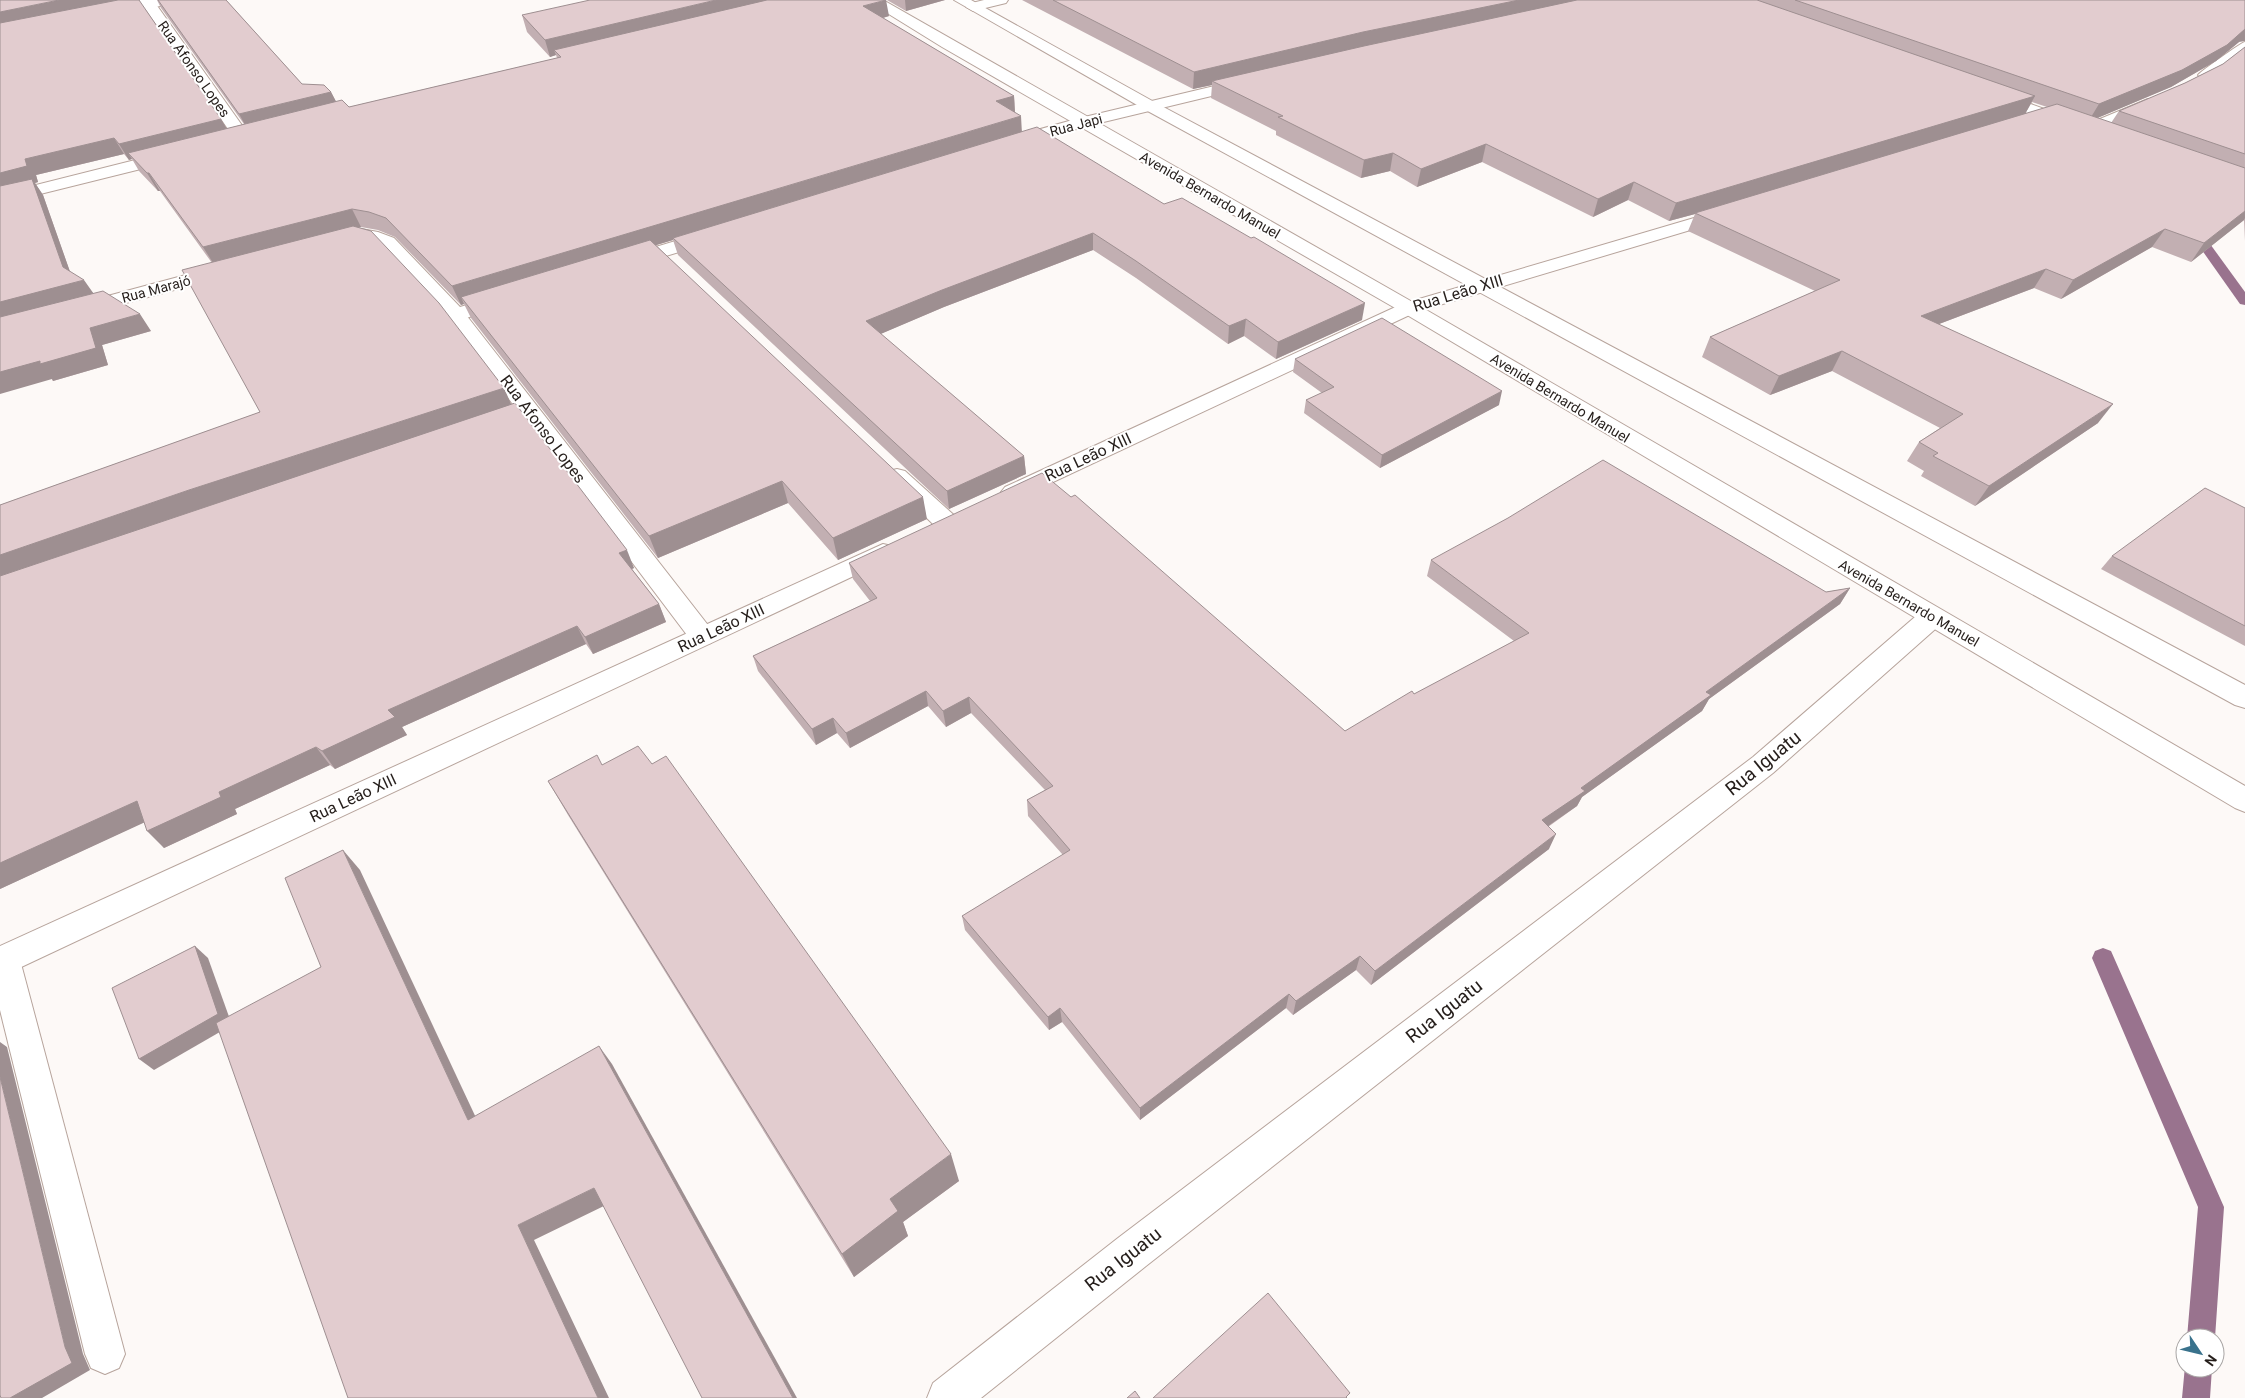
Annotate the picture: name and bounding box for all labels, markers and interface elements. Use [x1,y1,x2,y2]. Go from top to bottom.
street label: Rua Afonso Lopes [155,18,233,120]
street label: Rua Japi [1048,110,1104,140]
street label: Avenida Bernardo Manuel [1137,148,1283,242]
street label: Rua Leão XIII [1411,270,1505,316]
street label: Rua Marajó [120,272,192,306]
street label: Avenida Bernardo Manuel [1488,350,1632,446]
street label: Rua Afonso Lopes [496,371,590,487]
street label: Rua Leão XIII [1042,429,1134,485]
street label: Avenida Bernardo Manuel [1836,556,1982,650]
street label: Rua Leão XIII [675,600,767,656]
street label: Rua Iguatu [1721,726,1805,800]
street label: Rua Leão XIII [307,770,399,826]
street label: Rua Iguatu [1401,974,1487,1048]
street label: Rua Iguatu [1080,1222,1166,1296]
north arrow [2175,1328,2225,1378]
text: N [2201,1352,2220,1369]

